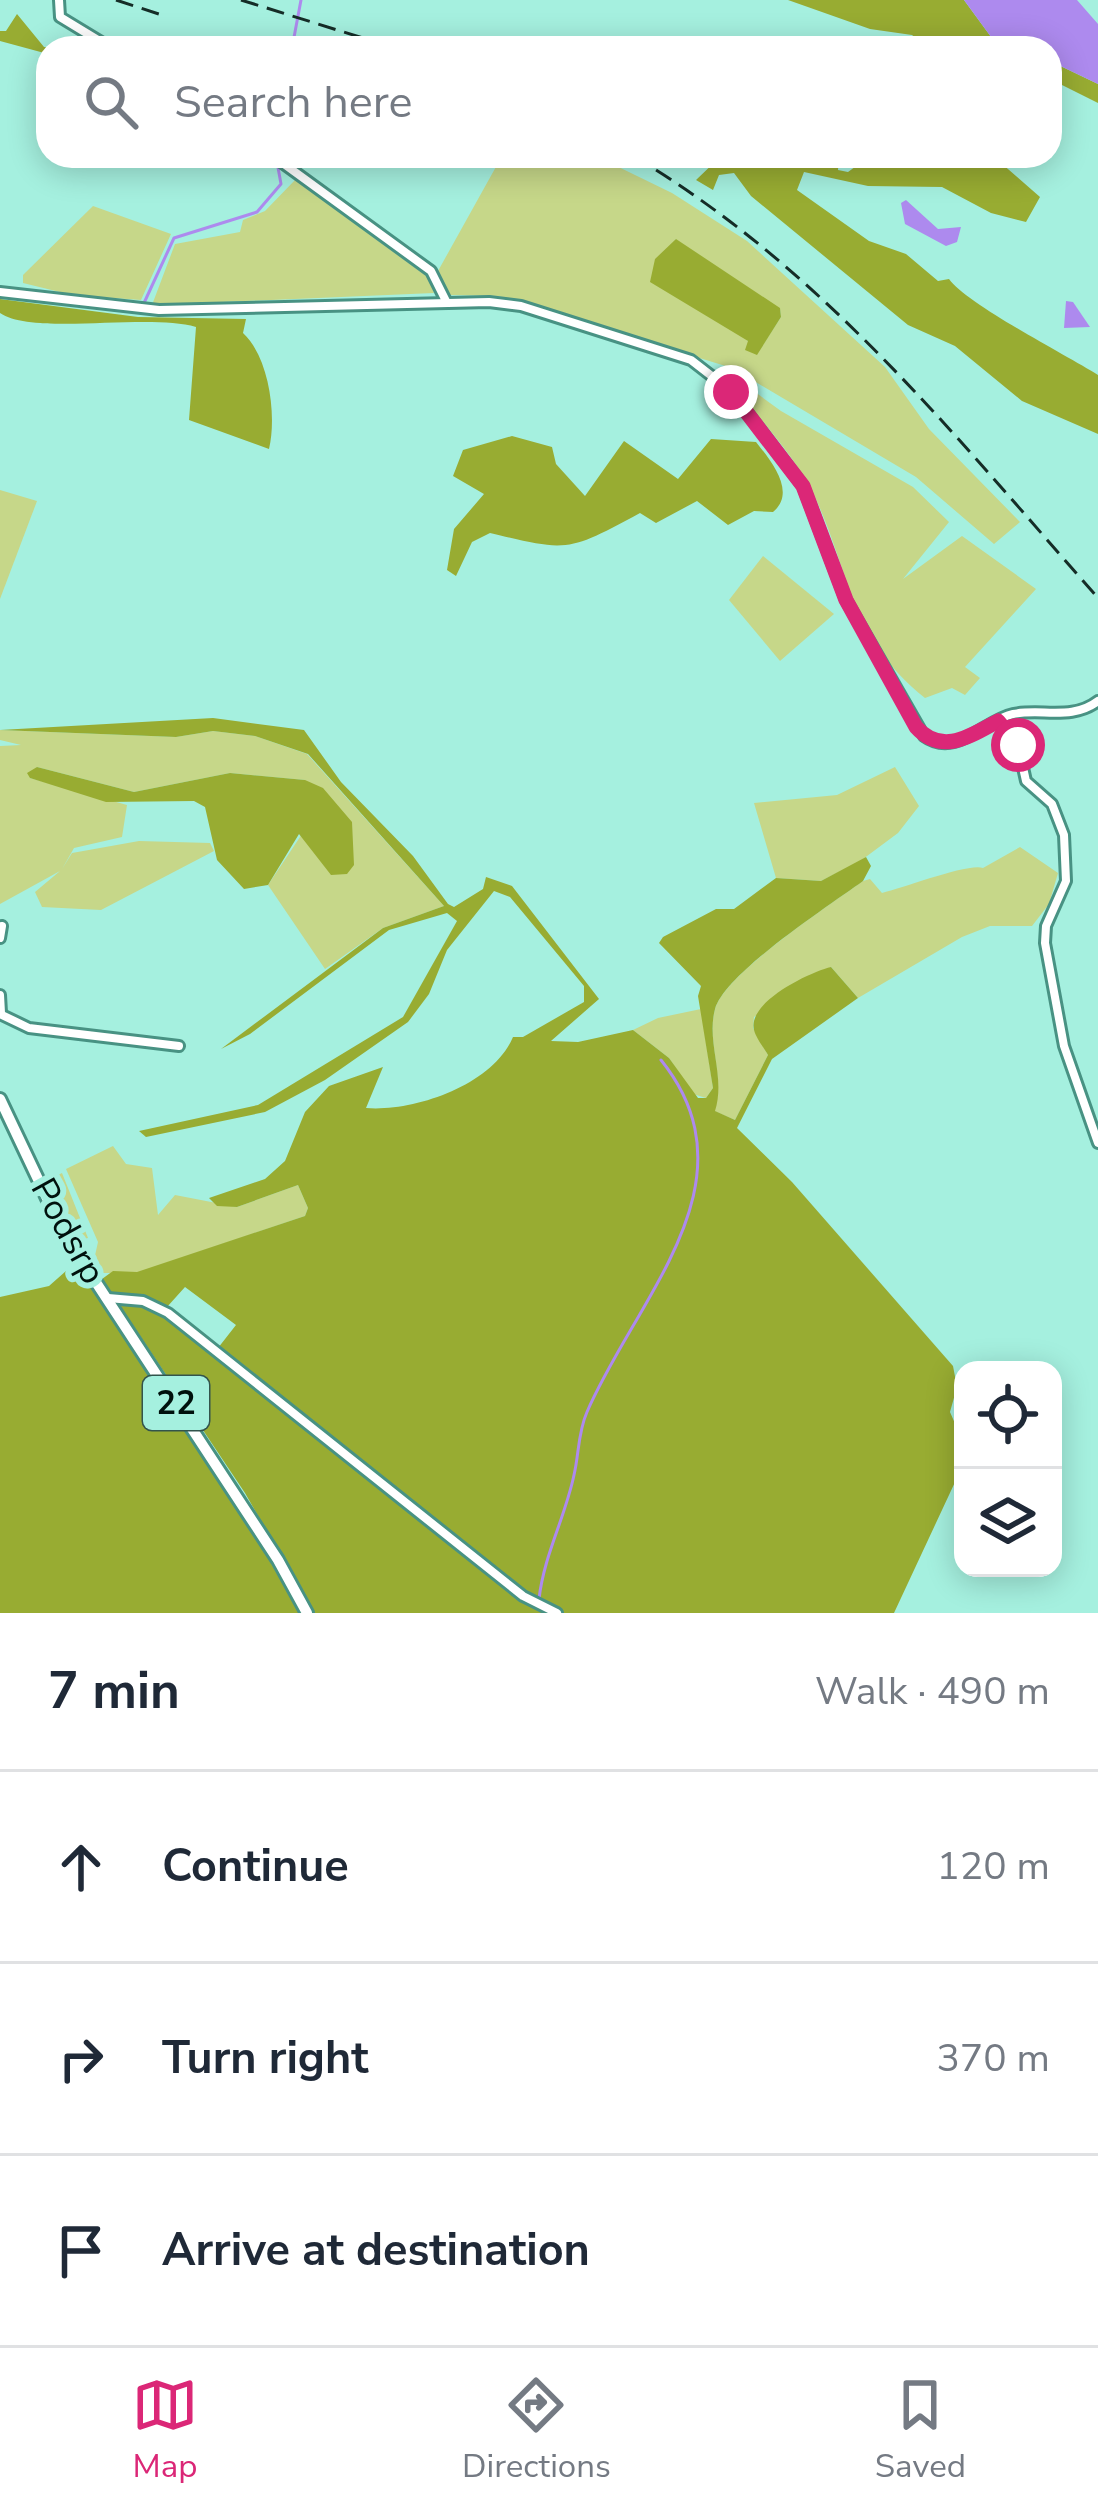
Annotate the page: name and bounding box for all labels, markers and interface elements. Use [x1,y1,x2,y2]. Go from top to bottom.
search box [36,36,1062,168]
icon: search [78,69,144,135]
text: Search here [174,72,413,133]
route end [704,365,758,419]
route start [991,718,1045,772]
street label: Podsrp [19,1169,117,1293]
map controls [954,1361,1062,1577]
button: locate [954,1361,1062,1469]
road number: 22 [143,1376,209,1430]
button: layers [954,1469,1062,1577]
text: 7 min [48,1656,180,1726]
text: Walk · 490 m [815,1665,1050,1718]
icon: ahead [48,1834,114,1900]
text: Continue [162,1836,349,1897]
text: 120 m [936,1840,1050,1893]
icon: right [48,2026,114,2092]
text: Turn right [162,2028,369,2089]
text: 370 m [936,2032,1050,2085]
icon: arrive [48,2218,114,2284]
text: Arrive at destination [162,2220,590,2281]
tab: Map [132,2372,198,2489]
tab: Directions [462,2372,611,2489]
tab: Saved [875,2372,966,2489]

